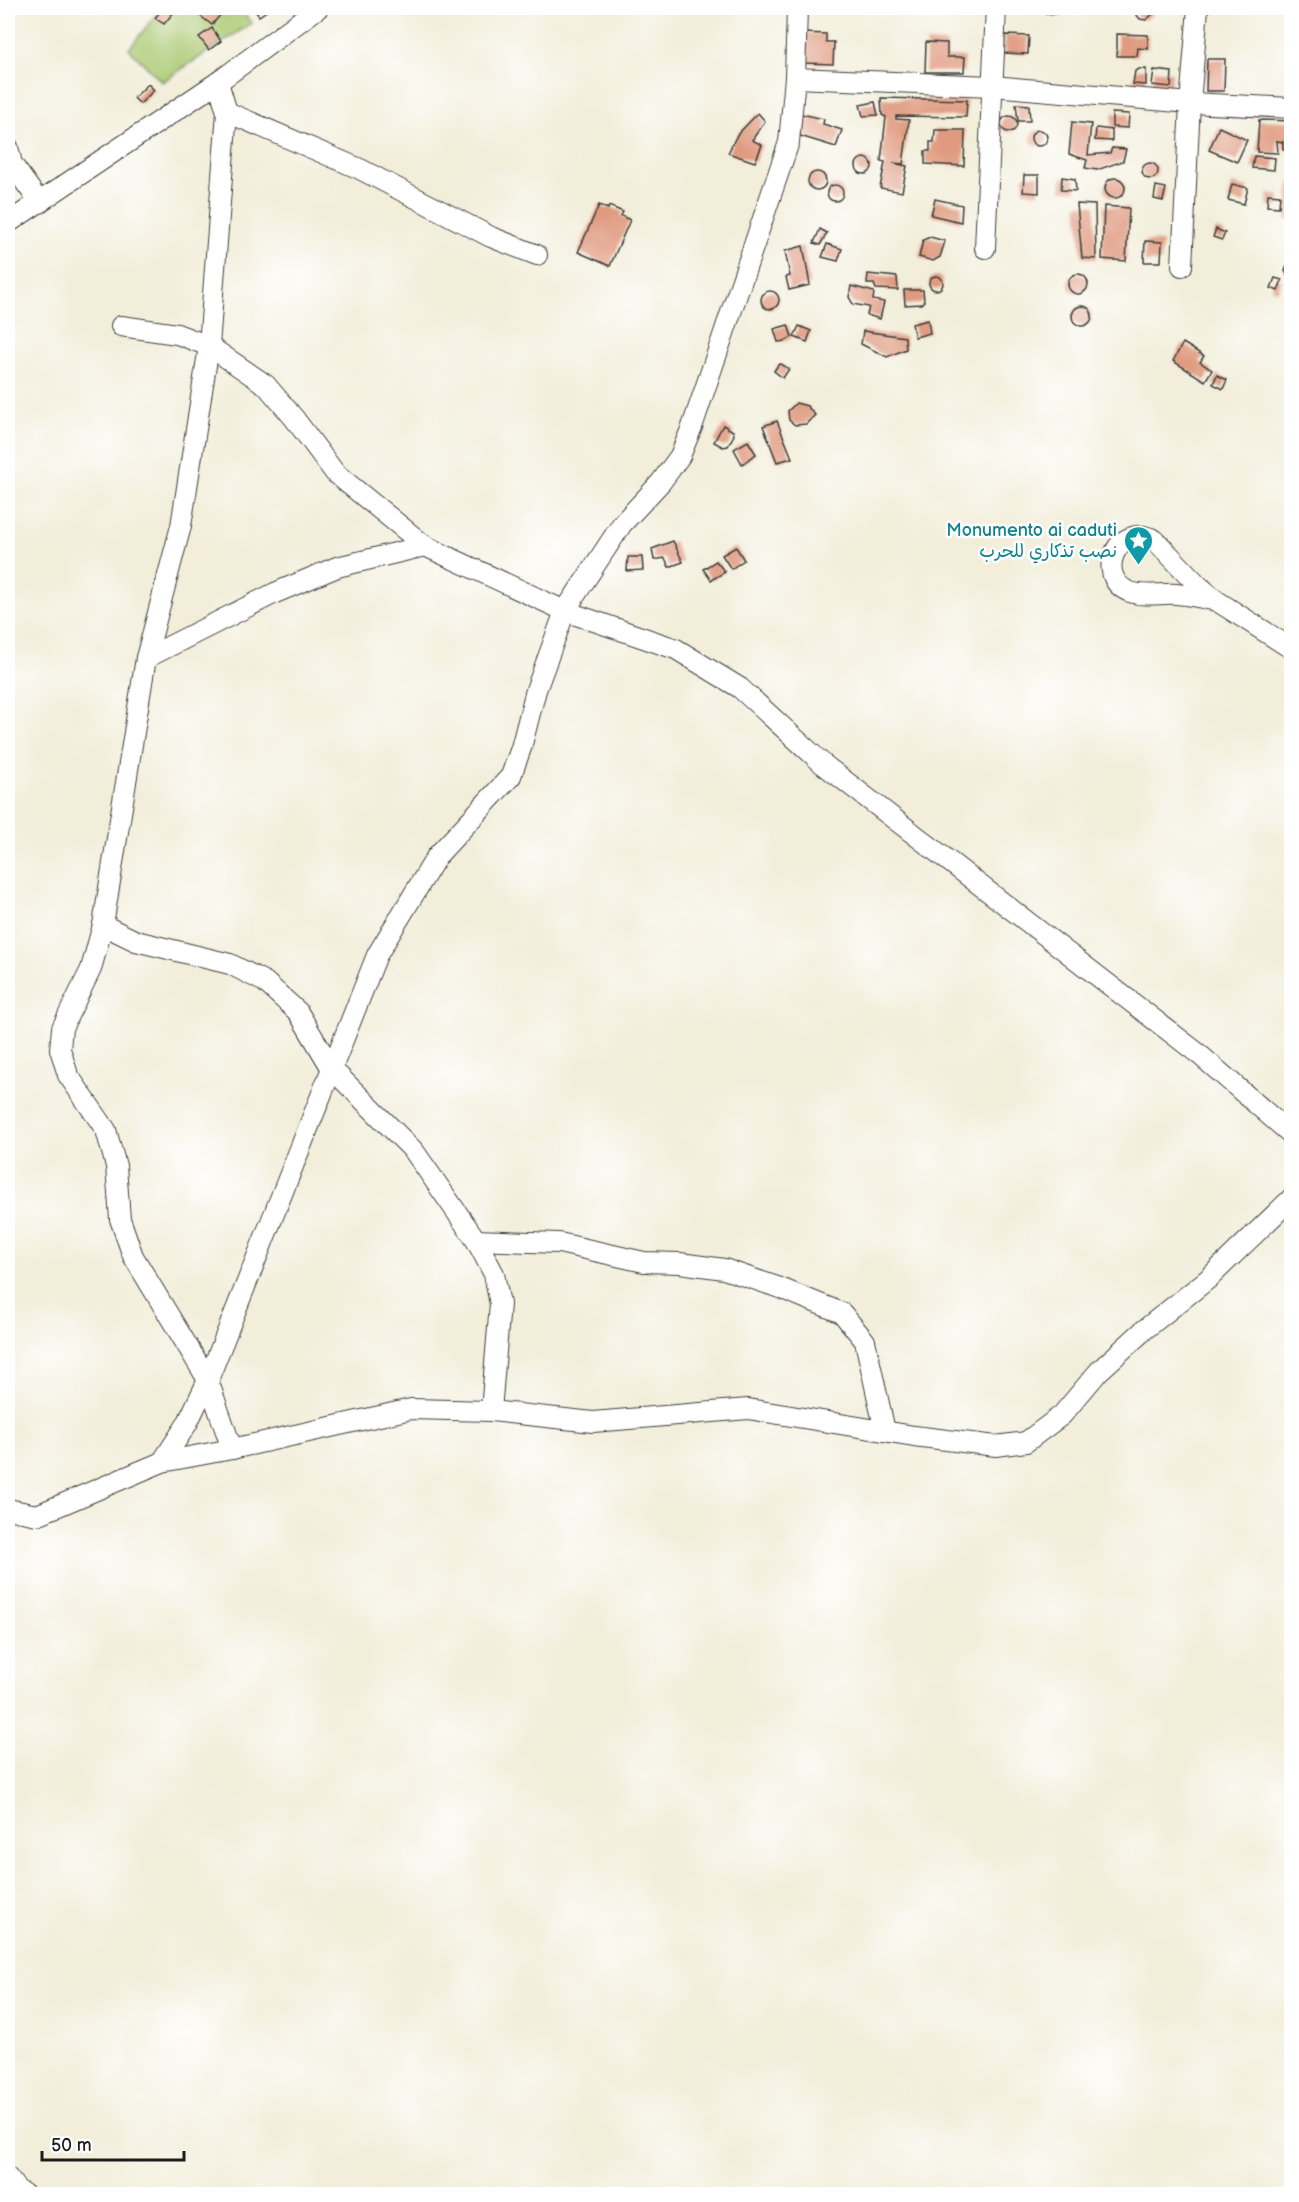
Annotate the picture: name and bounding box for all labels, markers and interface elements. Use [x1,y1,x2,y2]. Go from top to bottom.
place label: Monumento ai caduti نصب تذكاري للحرب [946,520,1117,564]
place icon: Monumento ai caduti نصب تذكاري للحرب [1122,524,1154,566]
scale bar [42,2124,184,2162]
text: 50 m [51,2135,92,2156]

